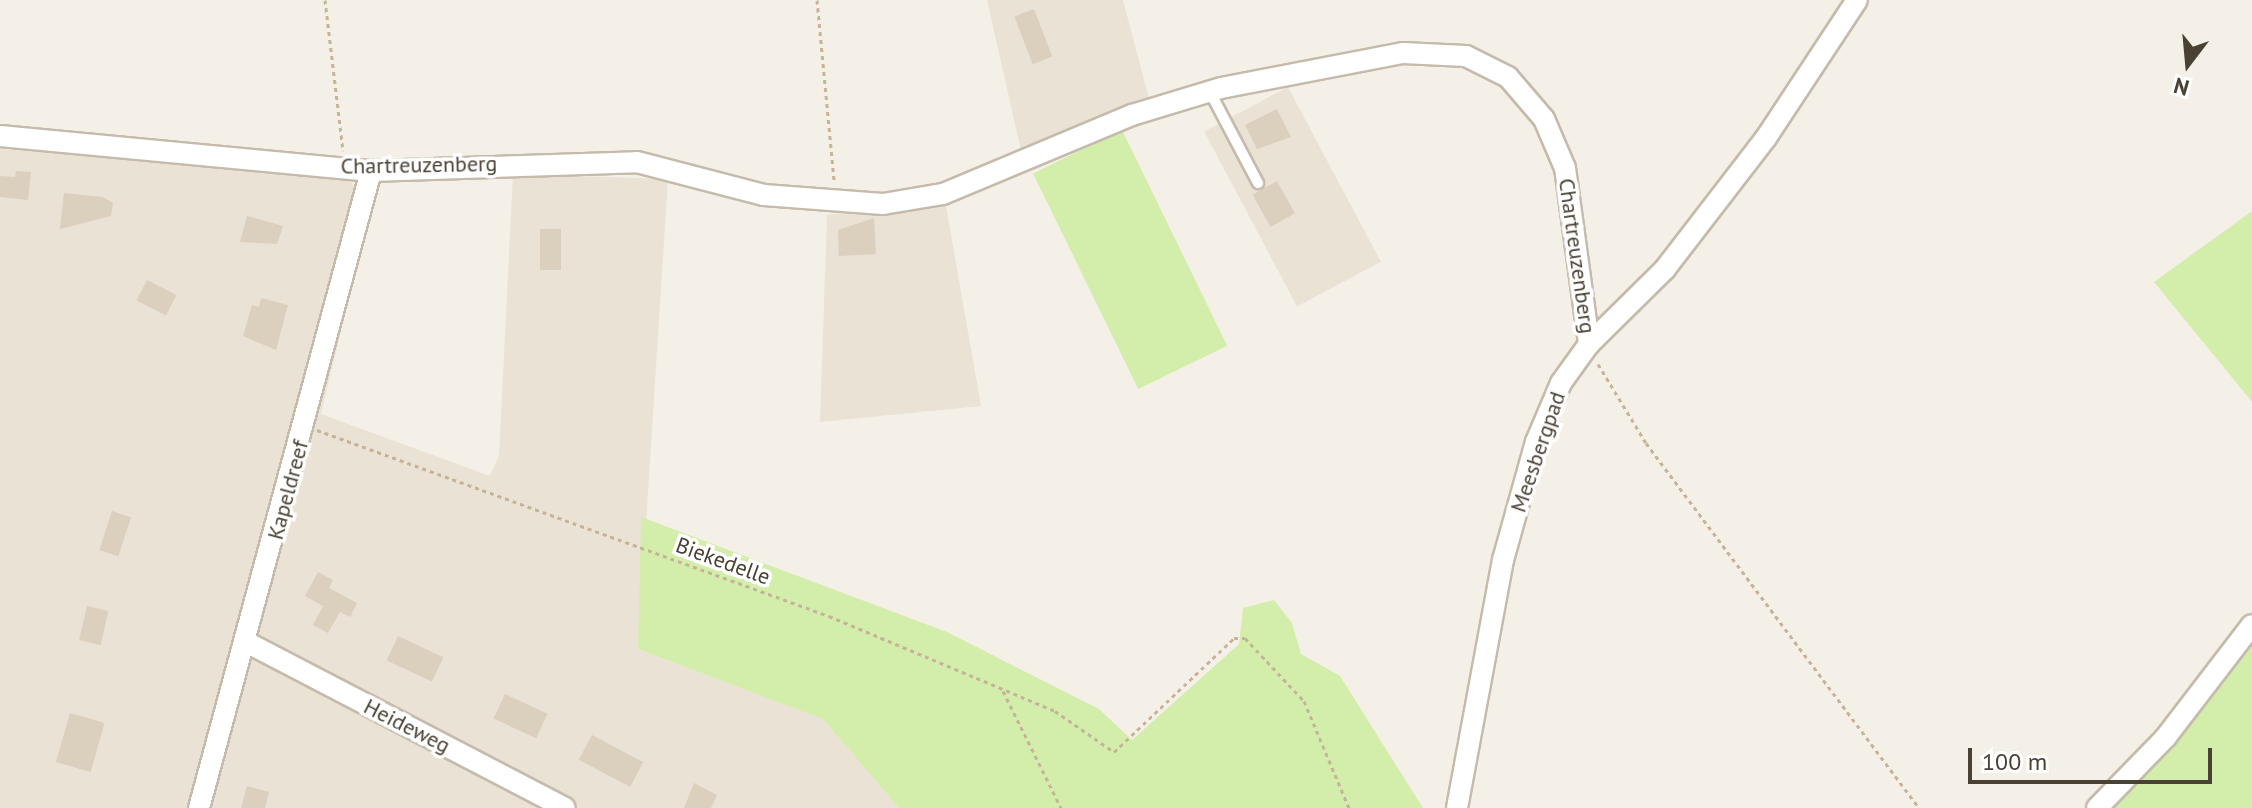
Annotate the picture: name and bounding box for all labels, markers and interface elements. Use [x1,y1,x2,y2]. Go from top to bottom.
north arrow [2148,24,2228,104]
text: N [2171,72,2192,103]
street label: Chartreuzenberg [340,150,498,180]
street label: Chartreuzenberg [1553,177,1601,335]
street label: Meesbergpad [1505,388,1571,516]
street label: Kapeldreef [262,437,314,543]
street label: Biekedelle [672,532,774,590]
street label: Heideweg [359,693,455,759]
scale bar [1972,732,2216,782]
text: 100 m [1982,746,2047,777]

